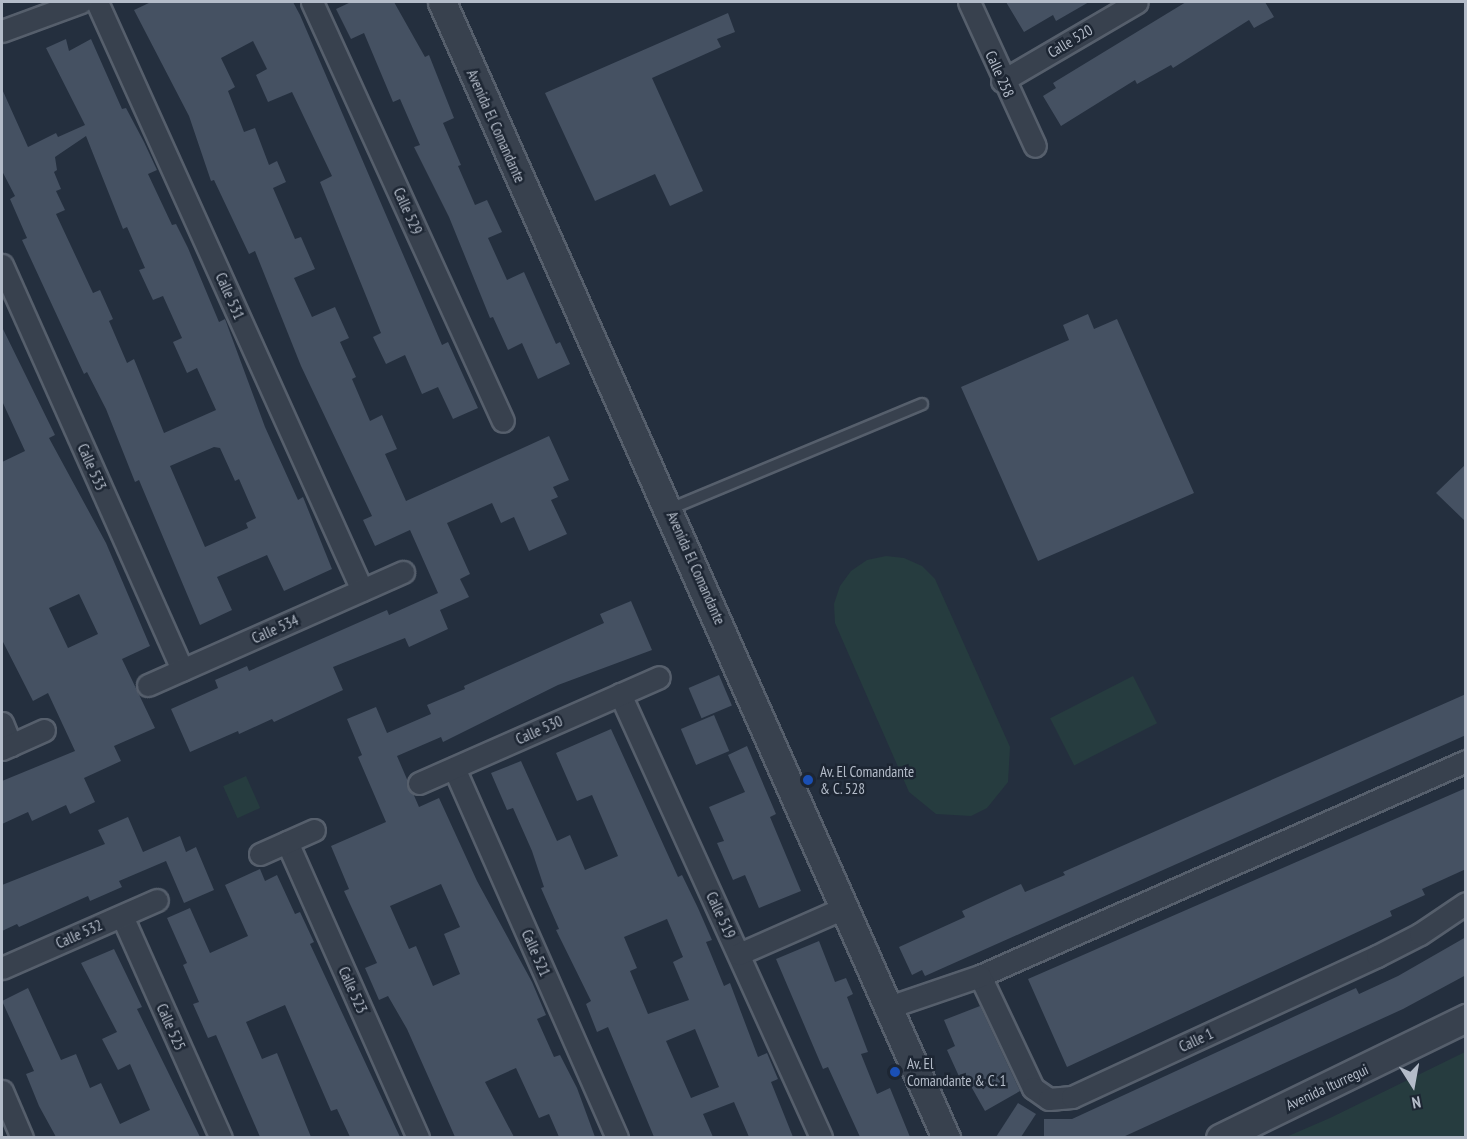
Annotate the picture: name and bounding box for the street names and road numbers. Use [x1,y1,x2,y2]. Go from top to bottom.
street label: Calle 520 [1044,21,1096,61]
street label: Calle 258 [982,48,1018,100]
street label: Avenida El Comandante [463,67,529,185]
street label: Calle 529 [390,185,426,237]
street label: Calle 531 [212,270,248,322]
street label: Calle 533 [74,441,110,493]
street label: Avenida El Comandante [663,509,729,627]
street label: Calle 534 [249,611,301,647]
street label: Calle 530 [513,712,565,748]
street label: Calle 519 [702,889,740,941]
street label: Calle 532 [53,916,105,952]
street label: Calle 521 [518,927,554,979]
street label: Calle 523 [335,964,371,1016]
street label: Calle 525 [153,1001,189,1053]
street label: Calle 1 [1176,1024,1216,1056]
street label: Avenida Iturregui [1283,1060,1371,1114]

